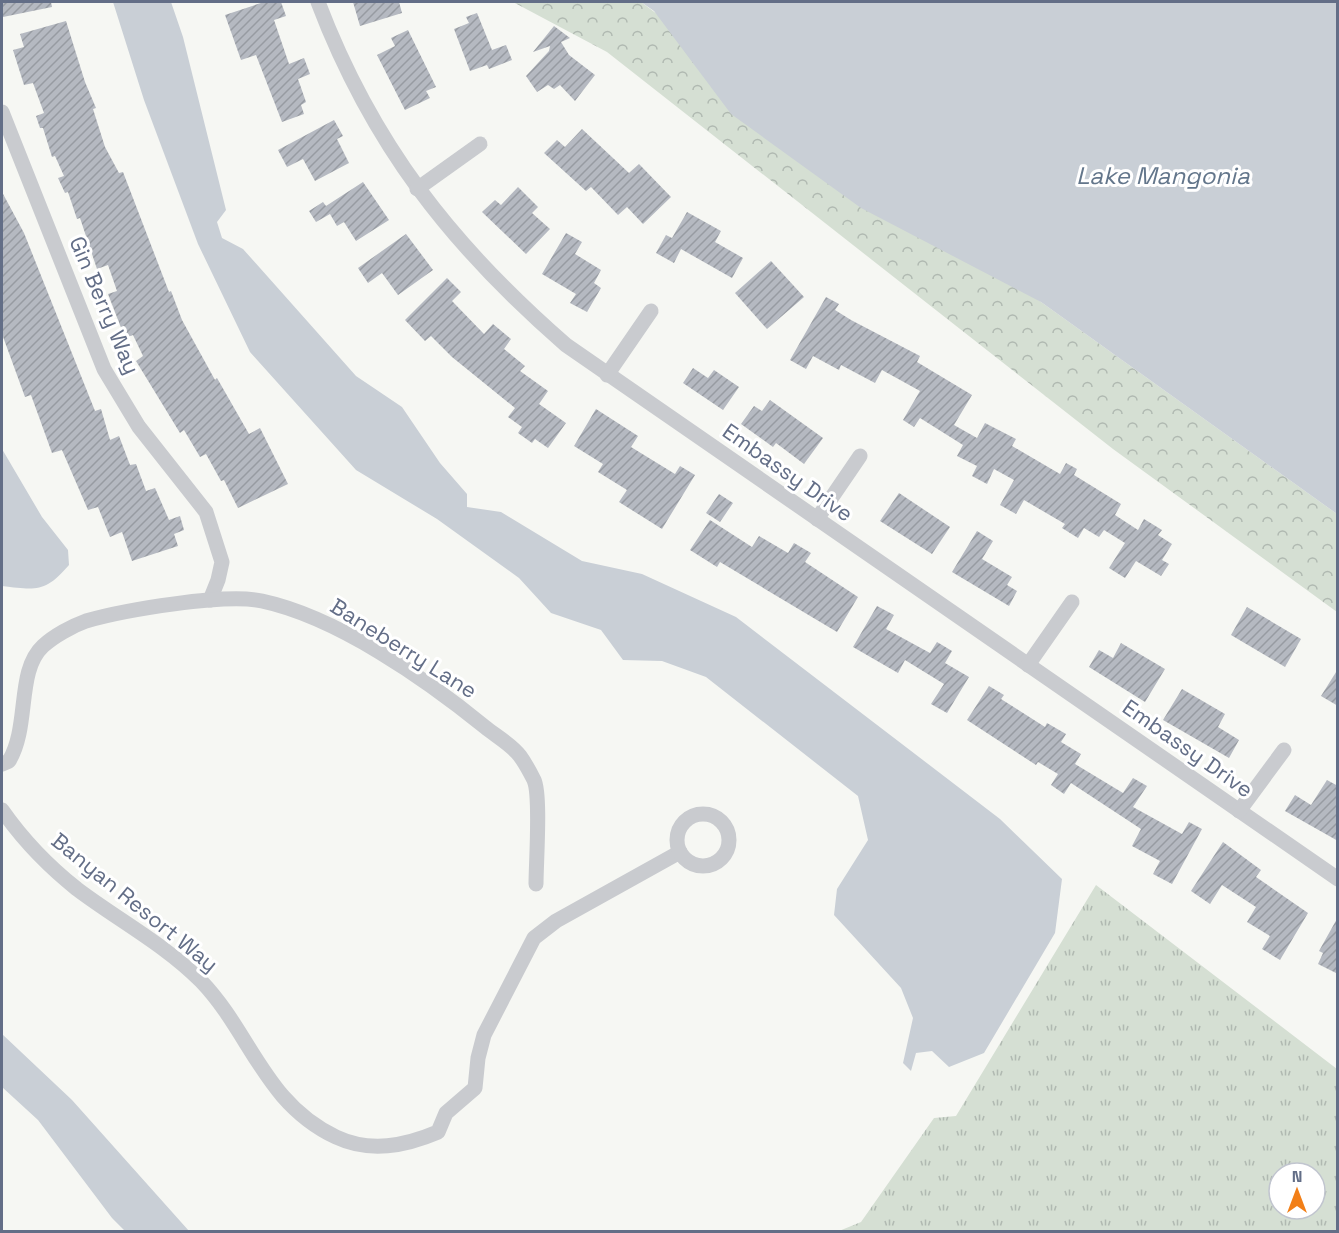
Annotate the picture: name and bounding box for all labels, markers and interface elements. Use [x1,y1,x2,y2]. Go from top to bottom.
water label: Lake Mangonia [1076,160,1250,191]
street label: Gin Berry Way [63,232,147,378]
street label: Embassy Drive [717,417,859,527]
street label: Baneberry Lane [325,592,483,704]
street label: Embassy Drive [1117,693,1259,803]
street label: Banyan Resort Way [46,826,224,978]
north arrow [1267,1161,1327,1221]
text: N [1292,1166,1302,1187]

